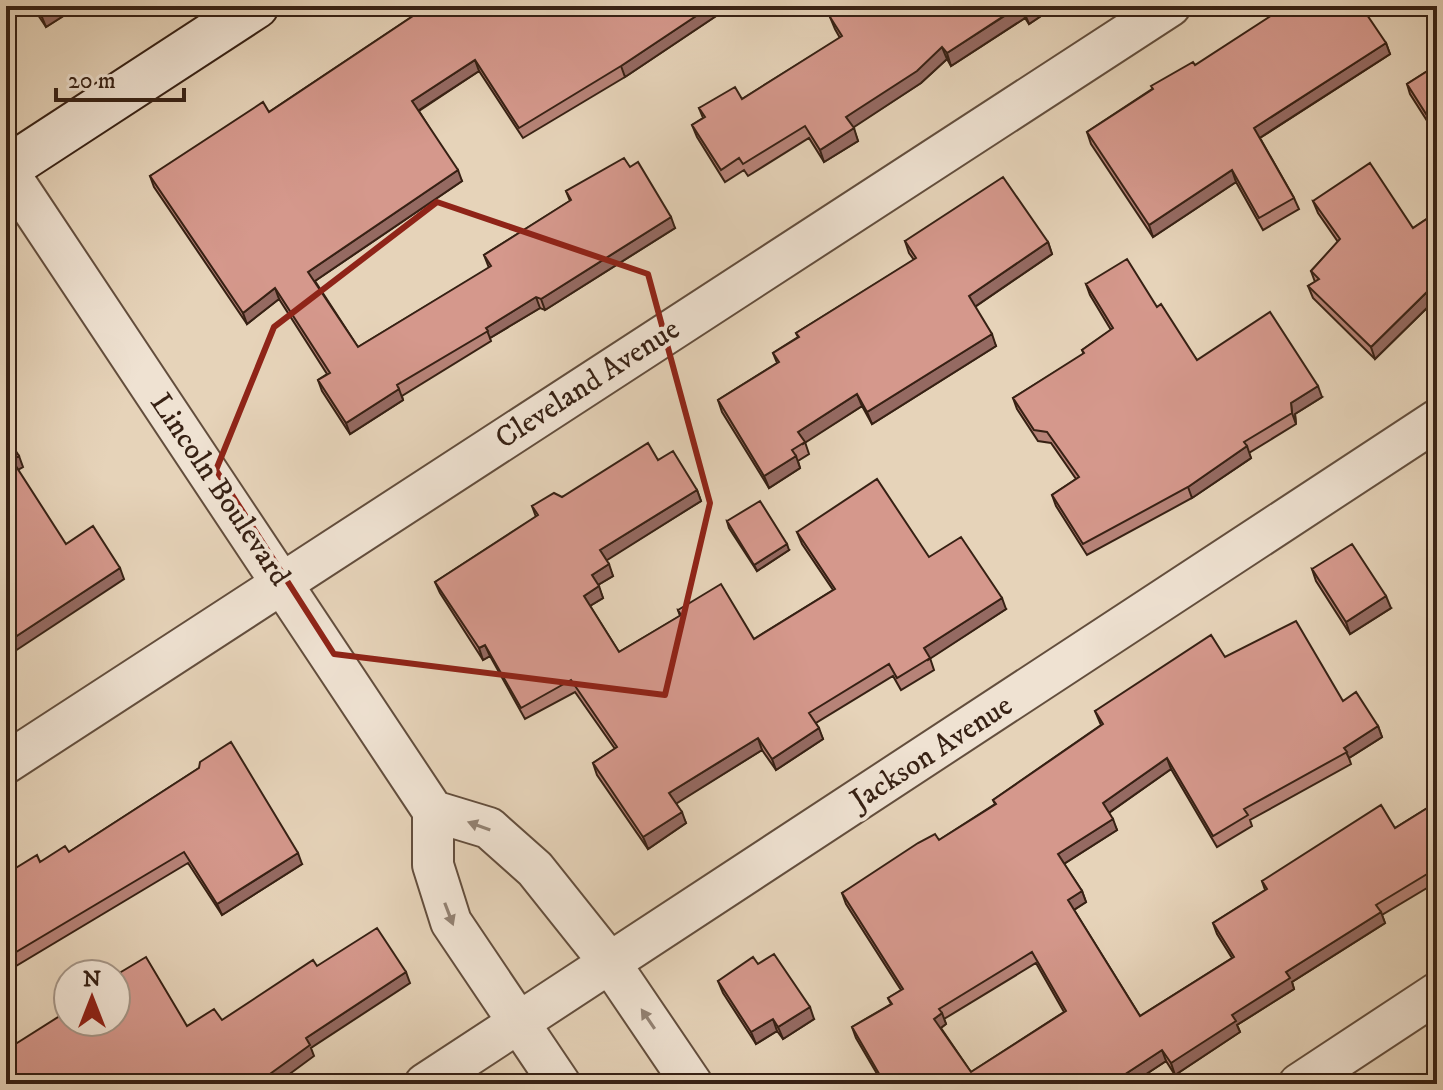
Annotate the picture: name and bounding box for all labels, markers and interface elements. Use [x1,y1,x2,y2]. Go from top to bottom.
scale bar [56,52,184,102]
text: 20 m [68,66,116,96]
street label: Cleveland Avenue [489,311,687,458]
street label: Lincoln Boulevard [142,386,298,593]
street label: Jackson Avenue [842,687,1020,821]
one-way arrow [467,819,491,832]
one-way arrow [443,902,456,926]
north arrow [52,958,132,1038]
text: N [83,966,101,993]
one-way arrow [641,1009,656,1030]

